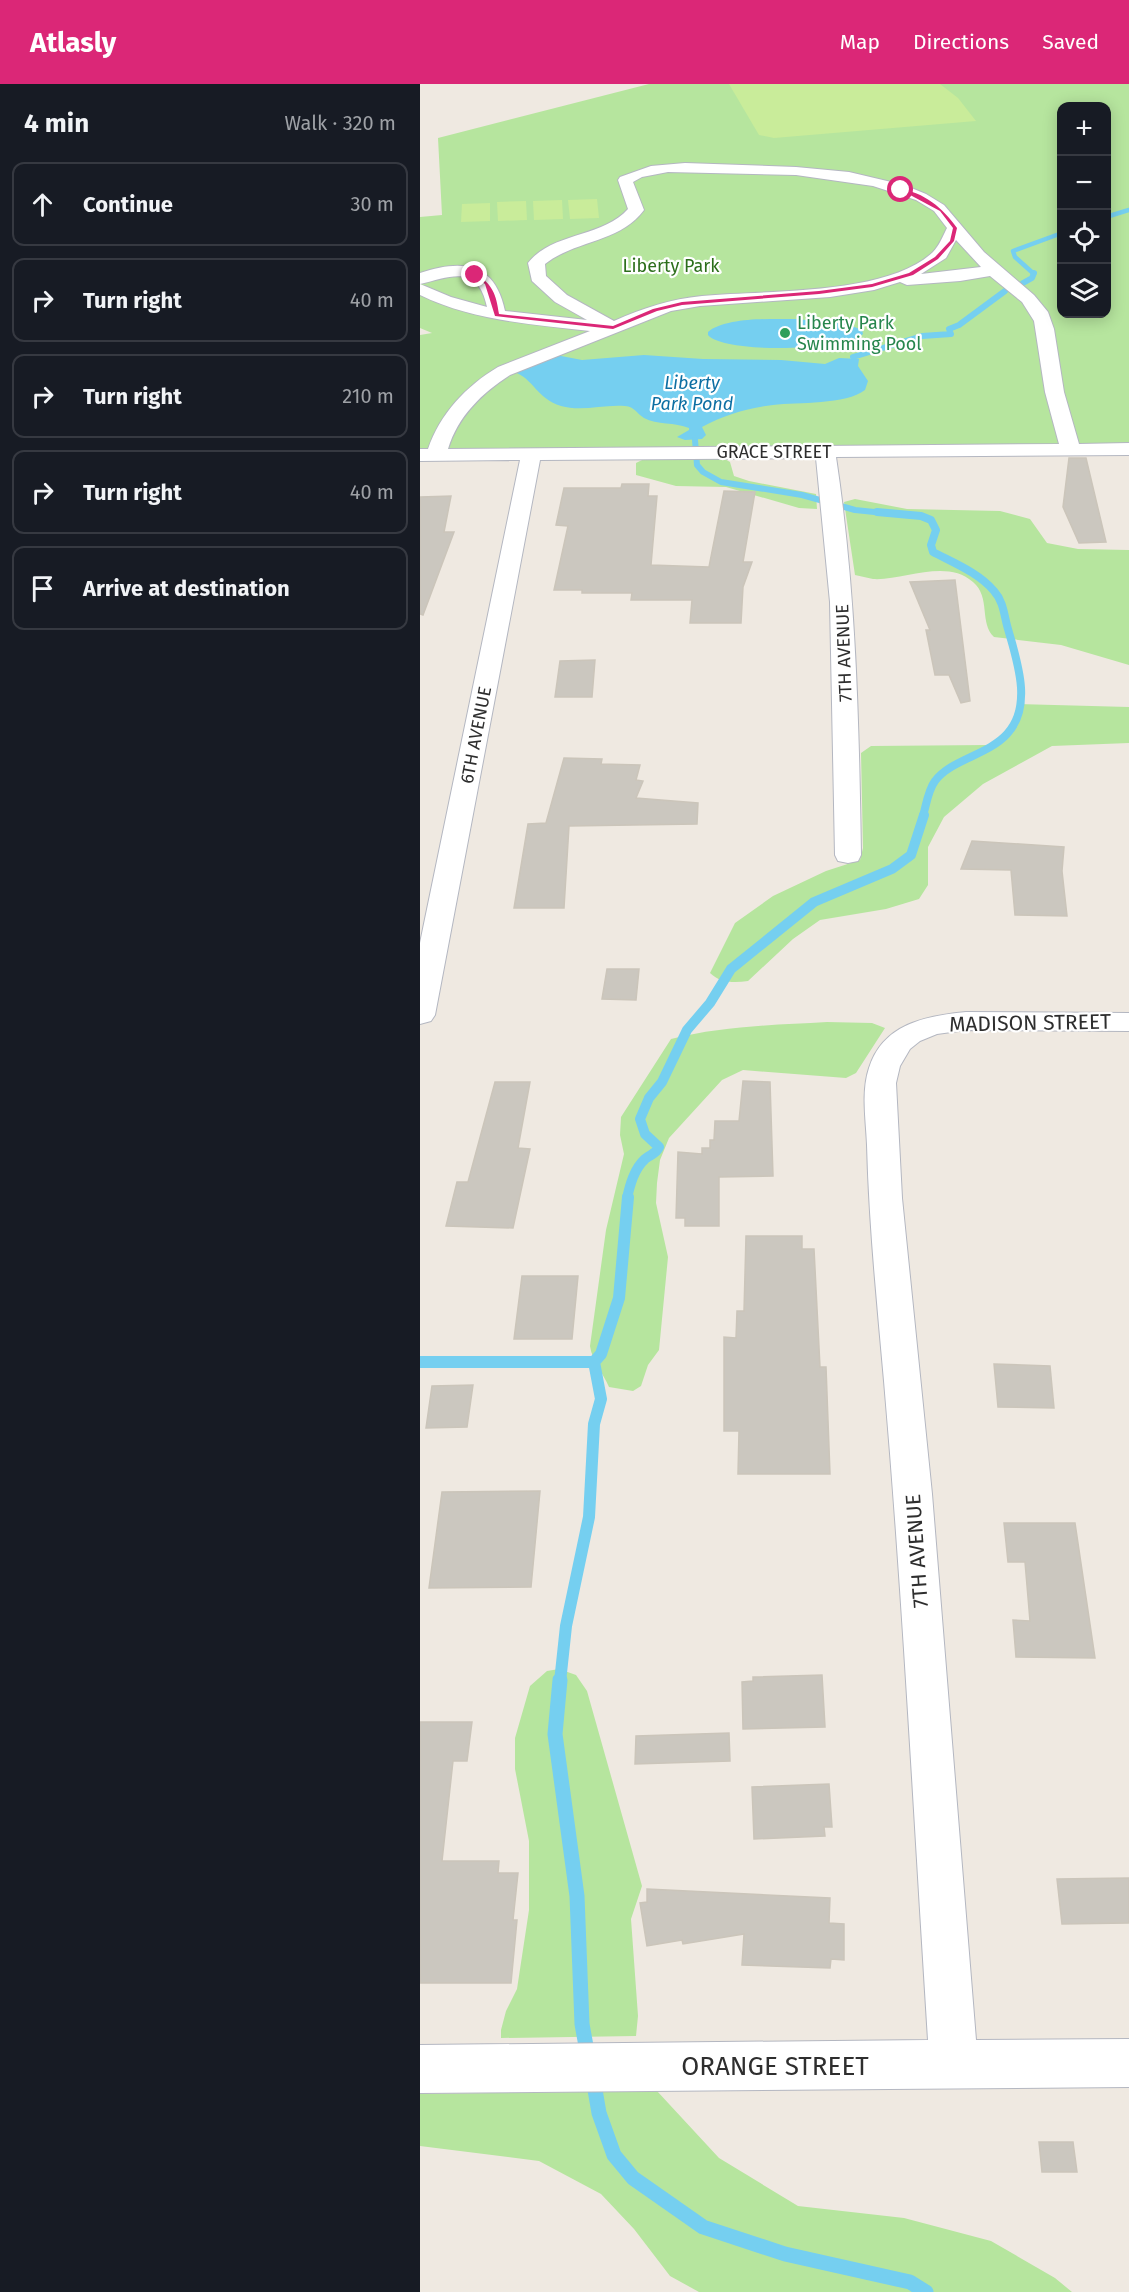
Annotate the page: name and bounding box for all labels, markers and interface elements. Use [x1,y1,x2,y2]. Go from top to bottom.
text: Atlasly [30,26,116,59]
text: Map [840,29,880,55]
text: Directions [913,29,1009,55]
text: Saved [1042,29,1099,55]
map controls [1057,102,1111,318]
button: + [1057,102,1111,156]
text: 4 min [24,108,89,139]
text: Walk · 320 m [285,111,396,135]
button: − [1057,156,1111,210]
route start [887,176,913,202]
icon: ahead [26,188,59,221]
text: Continue [83,191,173,218]
text: 30 m [350,192,394,216]
button: locate [1057,210,1111,264]
park label: Liberty Park [623,255,720,277]
route end [461,261,487,287]
button: layers [1057,264,1111,318]
icon: right [26,284,59,317]
text: Turn right [83,287,182,314]
text: 40 m [350,288,394,312]
place label: Liberty Park Swimming Pool [797,312,922,355]
marker: Liberty Park Swimming Pool [778,326,792,340]
water label: Liberty Park Pond [651,372,734,415]
icon: right [26,380,59,413]
text: Turn right [83,383,182,410]
text: 210 m [342,384,394,408]
street label: GRACE STREET [716,441,832,463]
icon: right [26,476,59,509]
text: Turn right [83,479,182,506]
text: 40 m [350,480,394,504]
icon: arrive [26,572,59,605]
text: Arrive at destination [83,575,290,602]
street label: 7TH AVENUE [831,604,857,702]
street label: 6TH AVENUE [456,685,496,785]
street label: MADISON STREET [949,1009,1111,1037]
street label: 7TH AVENUE [900,1493,934,1609]
street label: ORANGE STREET [681,2051,869,2082]

